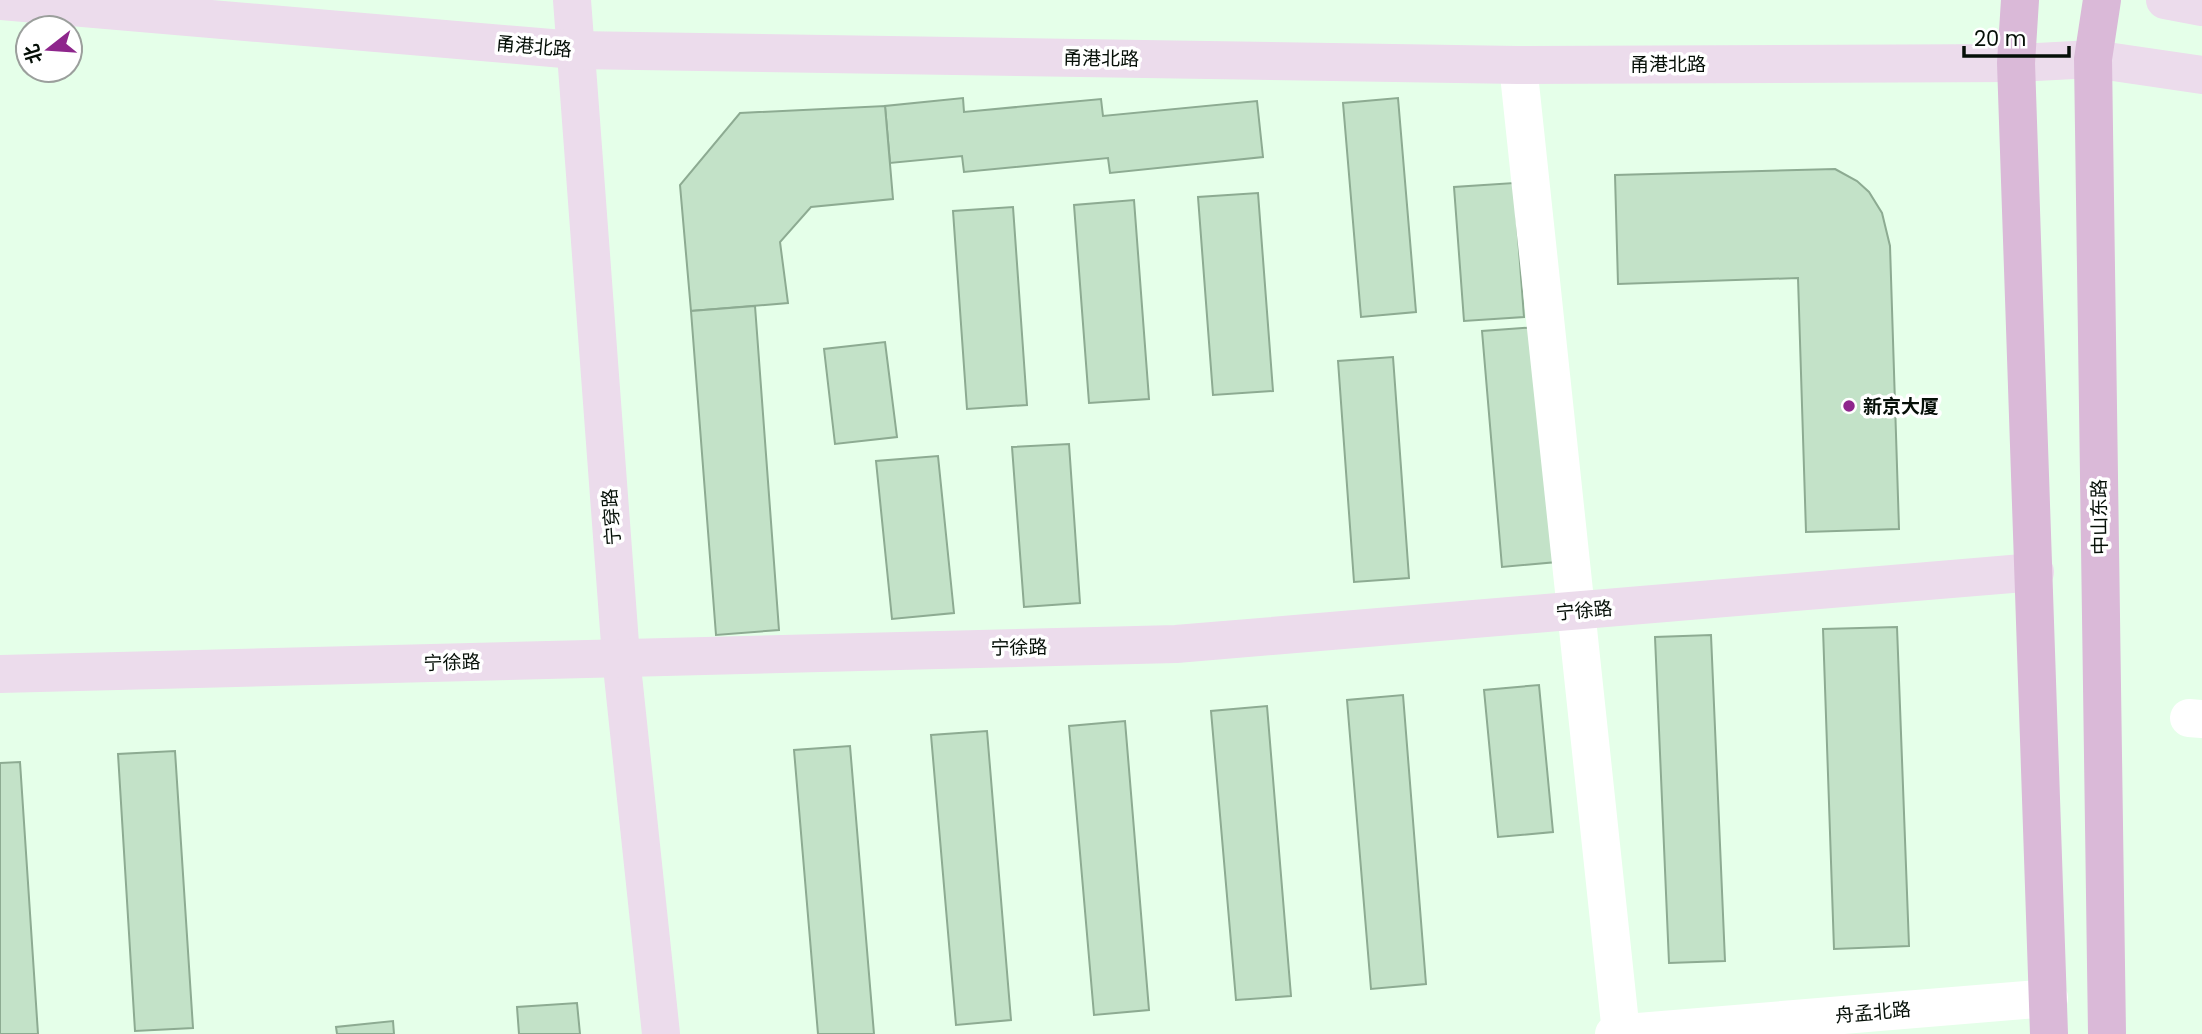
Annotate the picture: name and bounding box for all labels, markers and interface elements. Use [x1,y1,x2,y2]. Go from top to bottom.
north arrow [14,14,84,84]
scale bar [1964,14,2069,58]
text: 20 m [1974,24,2027,53]
street label: 甬港北路 [495,30,573,63]
text: 北 [18,41,49,67]
street label: 甬港北路 [1063,44,1139,73]
street label: 甬港北路 [1630,51,1706,78]
place label: 新京大厦 [1863,393,1939,420]
marker: 新京大厦 [1841,398,1857,414]
street label: 中山东路 [2085,479,2114,555]
street label: 宁穿路 [596,488,627,546]
street label: 宁徐路 [1554,595,1614,626]
street label: 宁徐路 [990,634,1048,661]
street label: 宁徐路 [423,648,481,677]
street label: 舟孟北路 [1834,996,1912,1029]

